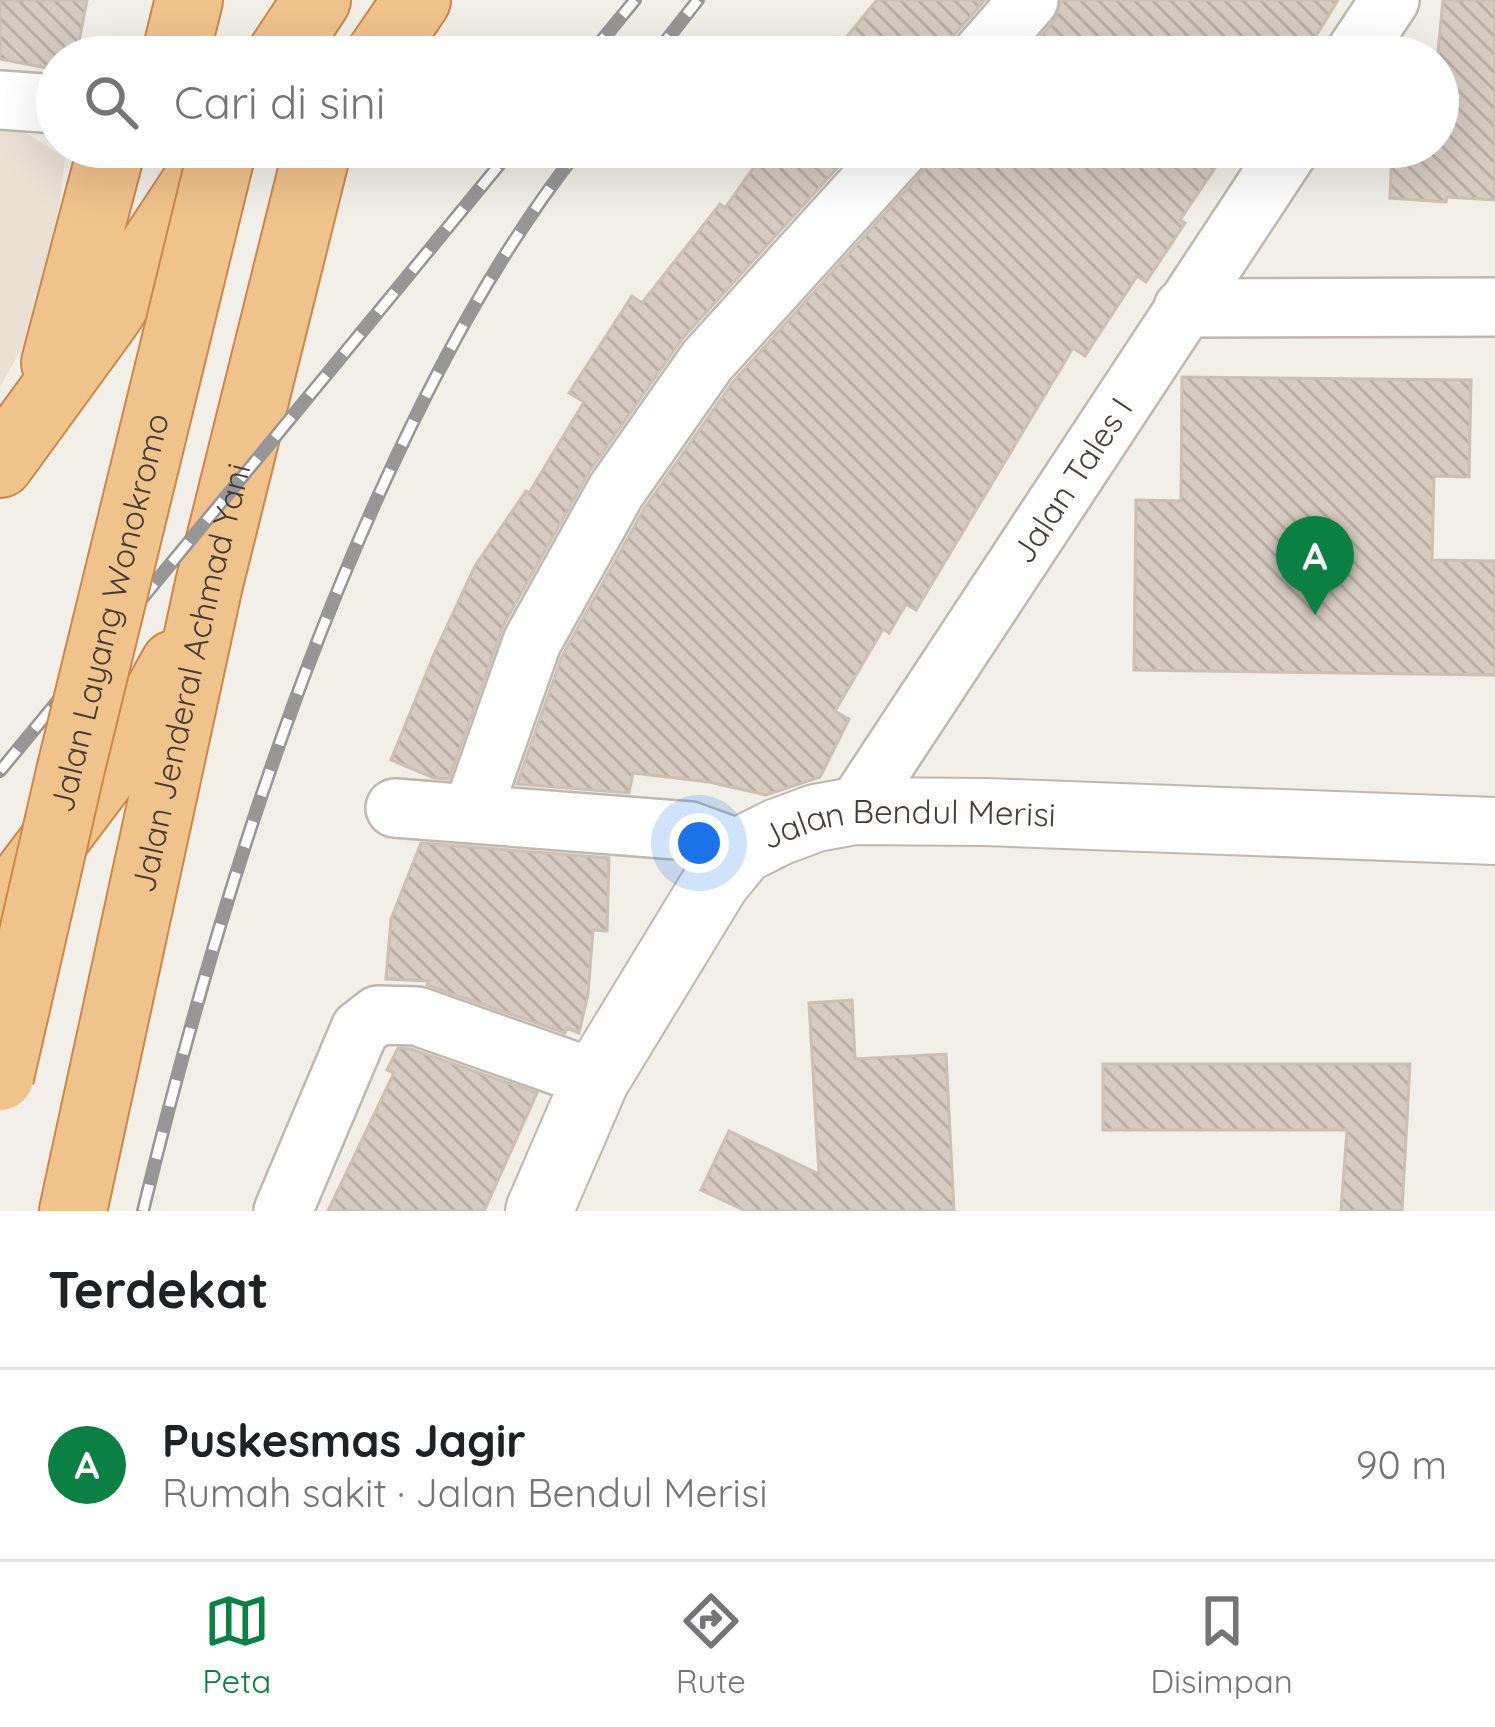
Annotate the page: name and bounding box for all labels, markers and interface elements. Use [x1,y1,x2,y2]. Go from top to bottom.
search box [36,36,1459,168]
icon: search [78,69,144,135]
text: Cari di sini [174,74,385,130]
street label: Jalan Tales I [1002,389,1141,571]
street label: Jalan Layang Wonokromo [40,409,177,816]
street label: Jalan Jenderal Achmad Yani [122,459,258,896]
pin: A [1276,516,1354,615]
street label: Jalan Bendul Merisi [753,790,1057,857]
your location [669,813,729,873]
text: Terdekat [48,1257,269,1321]
text: Puskesmas Jagir [162,1412,526,1468]
text: A [75,1440,99,1489]
text: 90 m [1356,1440,1447,1489]
text: Rumah sakit · Jalan Bendul Merisi [162,1468,768,1517]
tab: Peta [202,1588,271,1701]
tab: Rute [676,1588,746,1701]
tab: Disimpan [1150,1588,1293,1701]

